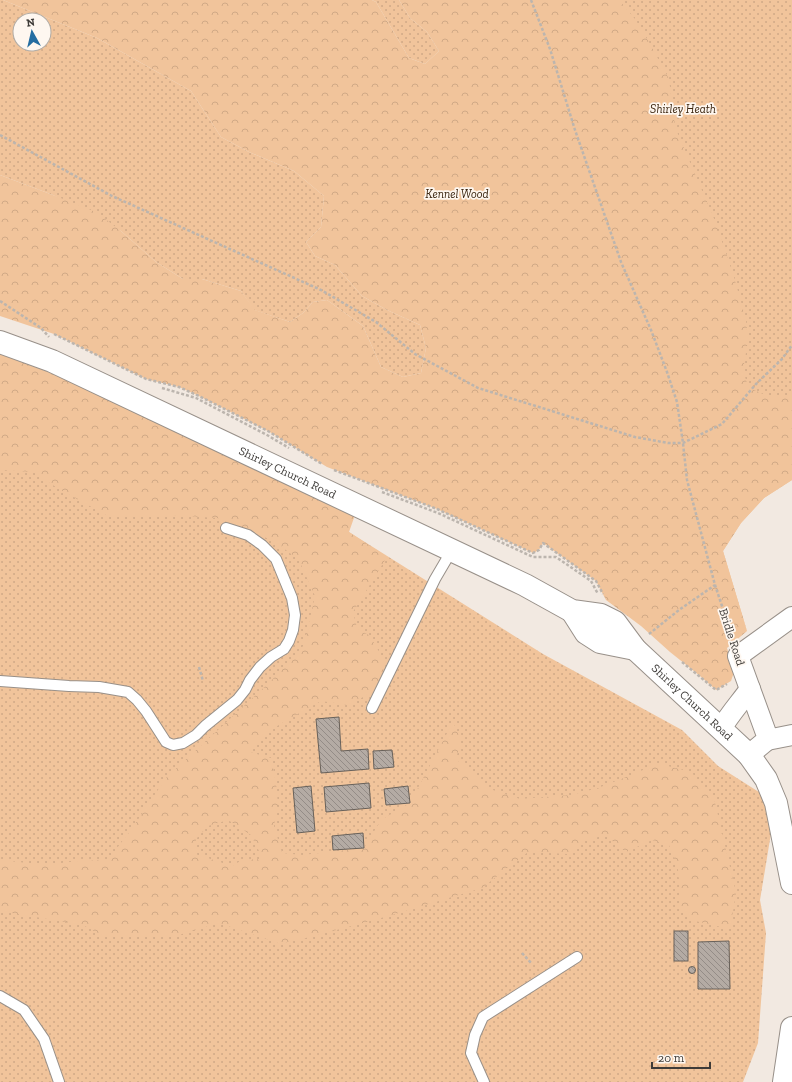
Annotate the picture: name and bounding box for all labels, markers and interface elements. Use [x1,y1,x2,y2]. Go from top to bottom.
north arrow [12,12,52,52]
text: N [26,15,36,30]
park label: Shirley Heath [650,102,716,116]
park label: Kennel Wood [425,187,489,201]
street label: Shirley Church Road [237,444,339,502]
street label: Bridle Road [716,606,748,668]
street label: Shirley Church Road [649,661,736,744]
scale bar [652,1044,710,1070]
text: 20 m [658,1051,685,1065]

